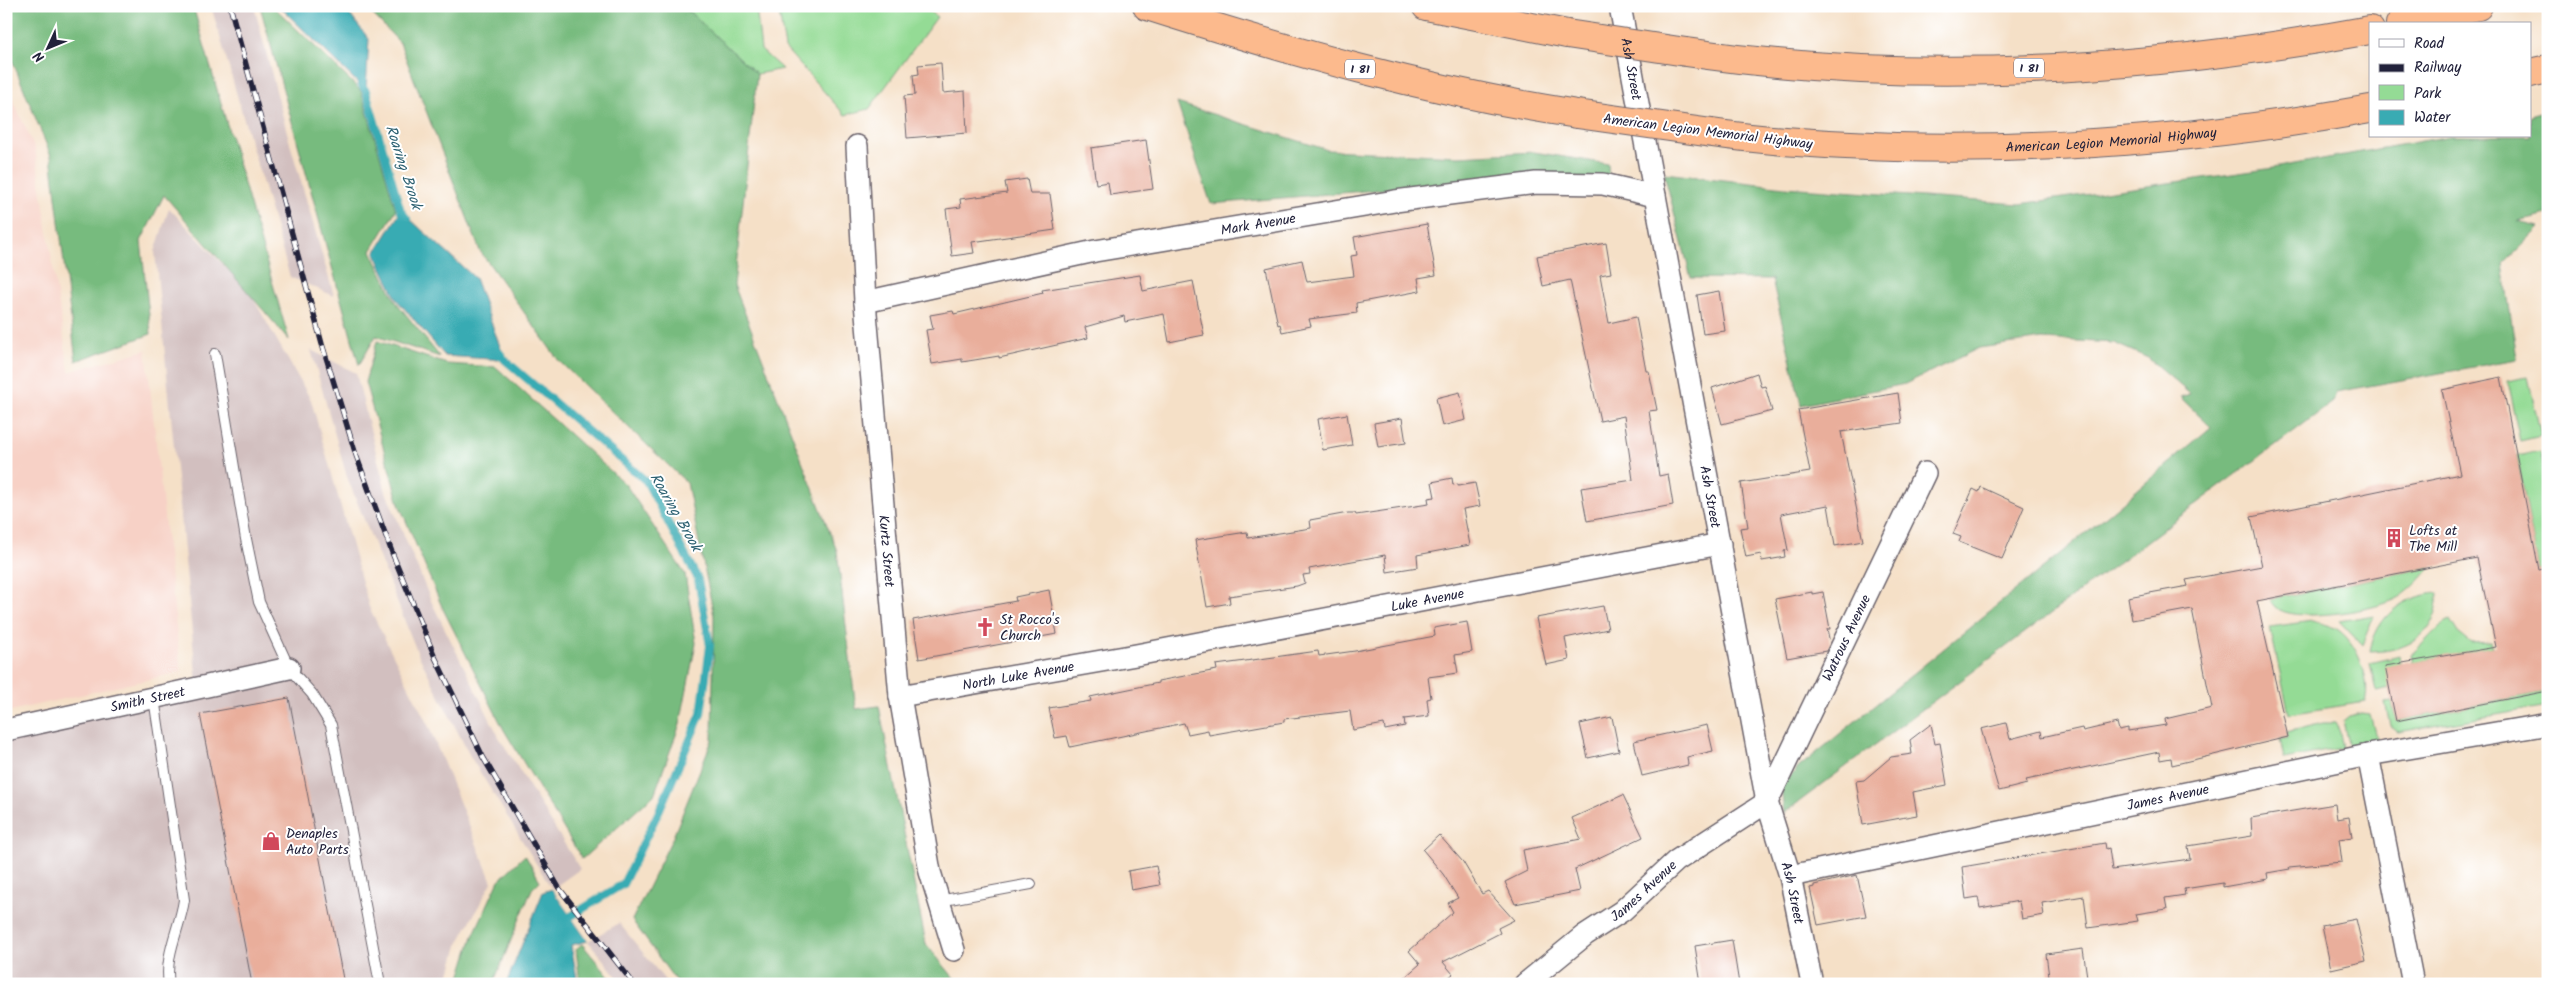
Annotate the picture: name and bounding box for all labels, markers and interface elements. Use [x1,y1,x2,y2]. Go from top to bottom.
north arrow [22,22,72,72]
legend [2369,22,2532,138]
text: Road [2414,32,2445,56]
street label: Ash Street [1614,36,1647,103]
text: N [28,45,50,67]
text: Railway [2414,56,2462,80]
road number: I 81 [2014,58,2044,78]
road number: I 81 [1345,60,1375,78]
text: Park [2414,82,2442,106]
text: Water [2414,106,2451,130]
street label: American Legion Memorial Highway [1602,108,1814,156]
water label: Roaring Brook [378,122,429,214]
street label: American Legion Memorial Highway [2005,122,2218,159]
street label: Mark Avenue [1219,208,1298,242]
street label: Ash Street [1693,464,1726,531]
water label: Roaring Brook [643,469,708,558]
street label: Kurtz Street [872,514,900,589]
place label: Lofts at The Mill [2409,520,2458,558]
building icon: Lofts at The Mill [2383,527,2405,549]
street label: Luke Avenue [1389,583,1467,618]
street label: Watrous Avenue [1817,590,1877,685]
place label: St Rocco's Church [1000,609,1060,647]
church icon: St Rocco's Church [974,616,996,638]
street label: North Luke Avenue [961,656,1077,697]
street label: Smith Street [108,681,188,719]
street label: James Avenue [2125,778,2212,817]
place label: Denaples Auto Parts [286,823,349,861]
shop icon: Denaples Auto Parts [260,830,282,852]
street label: James Avenue [1606,855,1683,928]
street label: Ash Street [1774,859,1810,927]

